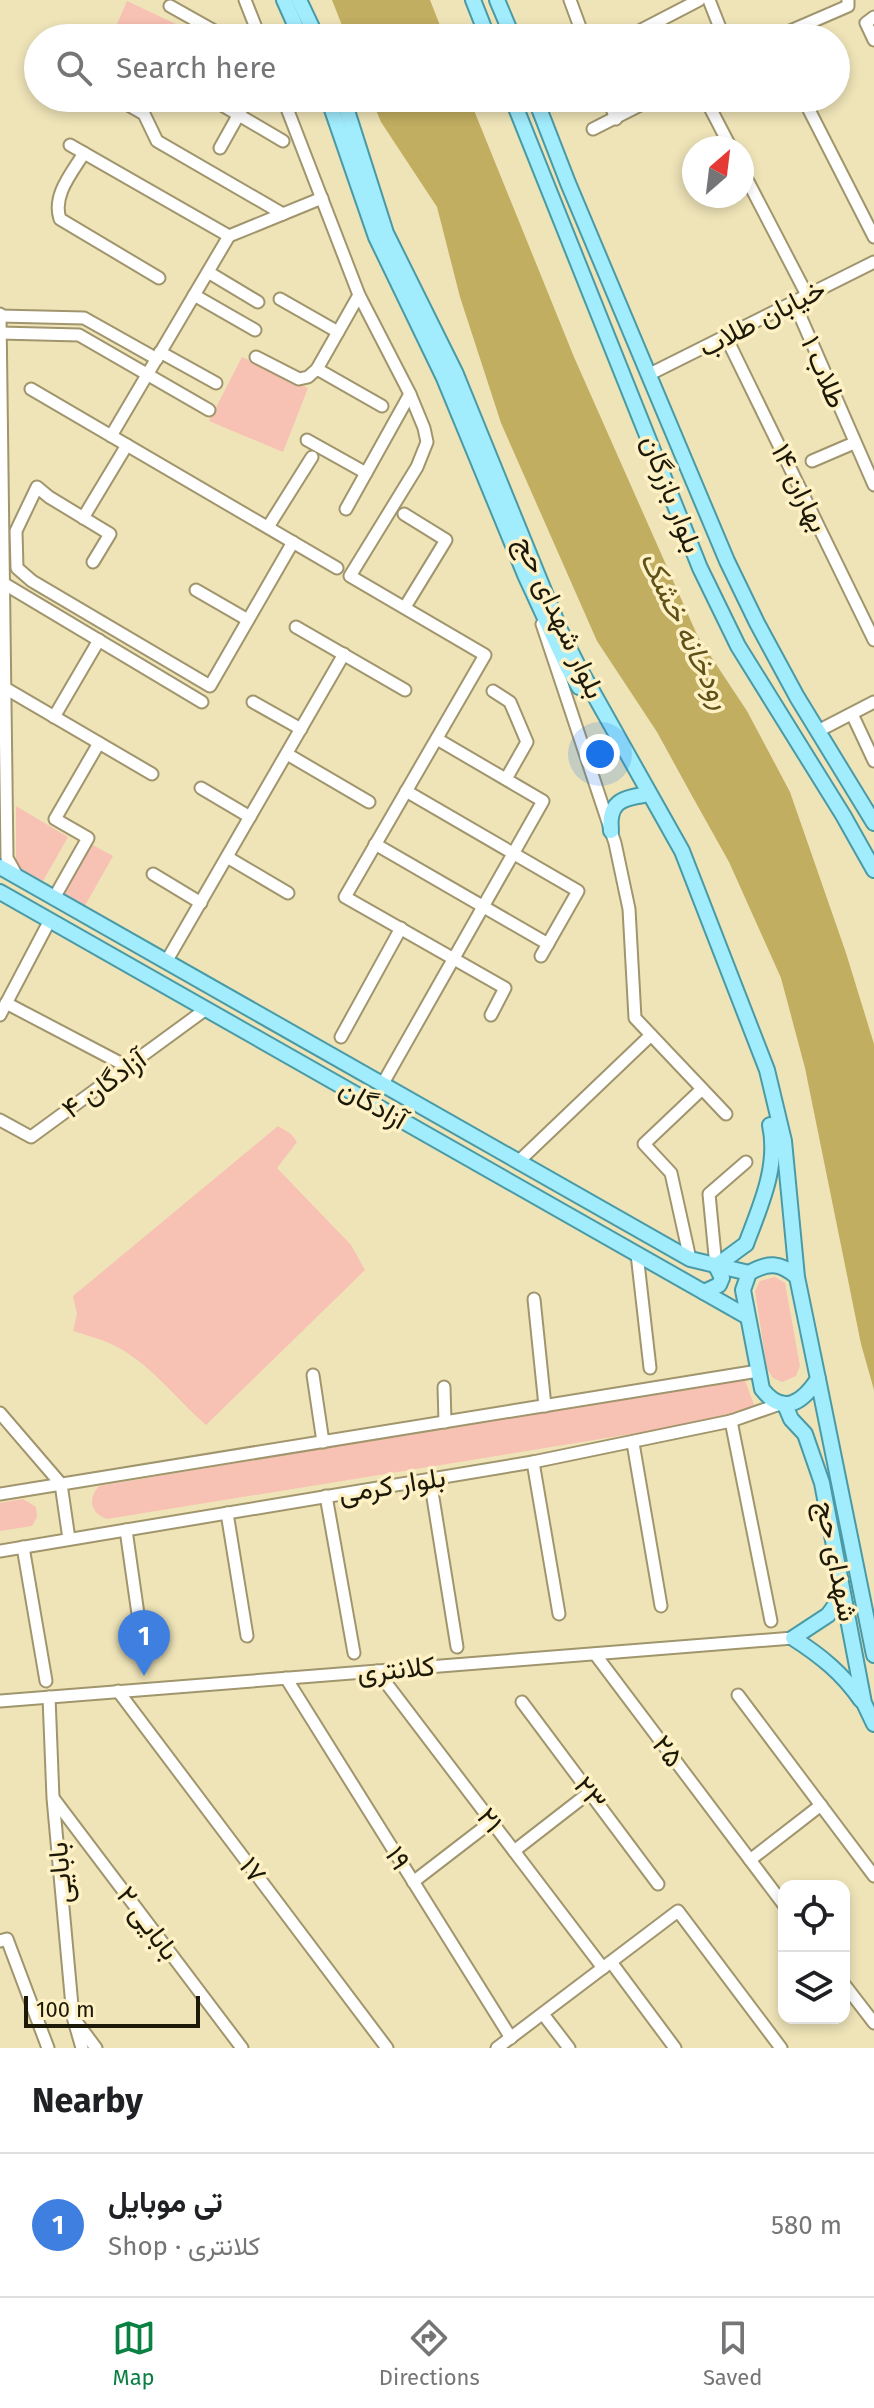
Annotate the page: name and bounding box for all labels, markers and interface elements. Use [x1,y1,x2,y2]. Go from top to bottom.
search box [24,24,850,112]
icon: search [52,46,96,90]
text: Search here [116,50,276,86]
north arrow [682,136,754,208]
street label: خیابان طلاب [693,272,831,364]
street label: طلاب ۱ [794,331,854,413]
street label: بلوار بازرگان [634,430,710,558]
street label: بهاران ۱۴ [764,438,835,538]
street label: بلوار شهدای حج [505,530,612,705]
water label: رودخانه خشک [632,545,740,715]
your location [580,734,620,774]
street label: آزادگان ۴ [56,1041,155,1126]
street label: آزادگان [333,1072,415,1139]
street label: بلوار کرمی [336,1460,448,1511]
street label: شهدای حج [806,1498,865,1625]
pin: 1 [118,1610,170,1676]
street label: کلانتری [356,1649,436,1690]
street label: ۲۵ [645,1729,691,1773]
street label: ۲۳ [567,1770,613,1816]
street label: ۲۱ [470,1801,510,1839]
street label: ۱۹ [378,1840,418,1876]
street label: بابایی [41,1841,79,1905]
street label: ۱۷ [232,1850,274,1890]
street label: بابایی ۲ [110,1880,186,1966]
map controls [778,1880,850,2024]
button: locate [778,1880,850,1952]
button: layers [778,1952,850,2024]
scale bar [24,1992,200,2028]
text: 100 m [36,1996,95,2023]
text: Nearby [32,2080,143,2121]
text: تی موبایل [108,2184,223,2220]
text: 1 [52,2210,64,2241]
text: 580 m [771,2210,842,2241]
text: Shop · کلانتری [108,2231,260,2262]
tab: Map [112,2316,156,2391]
tab: Directions [379,2316,480,2391]
tab: Saved [703,2316,762,2391]

